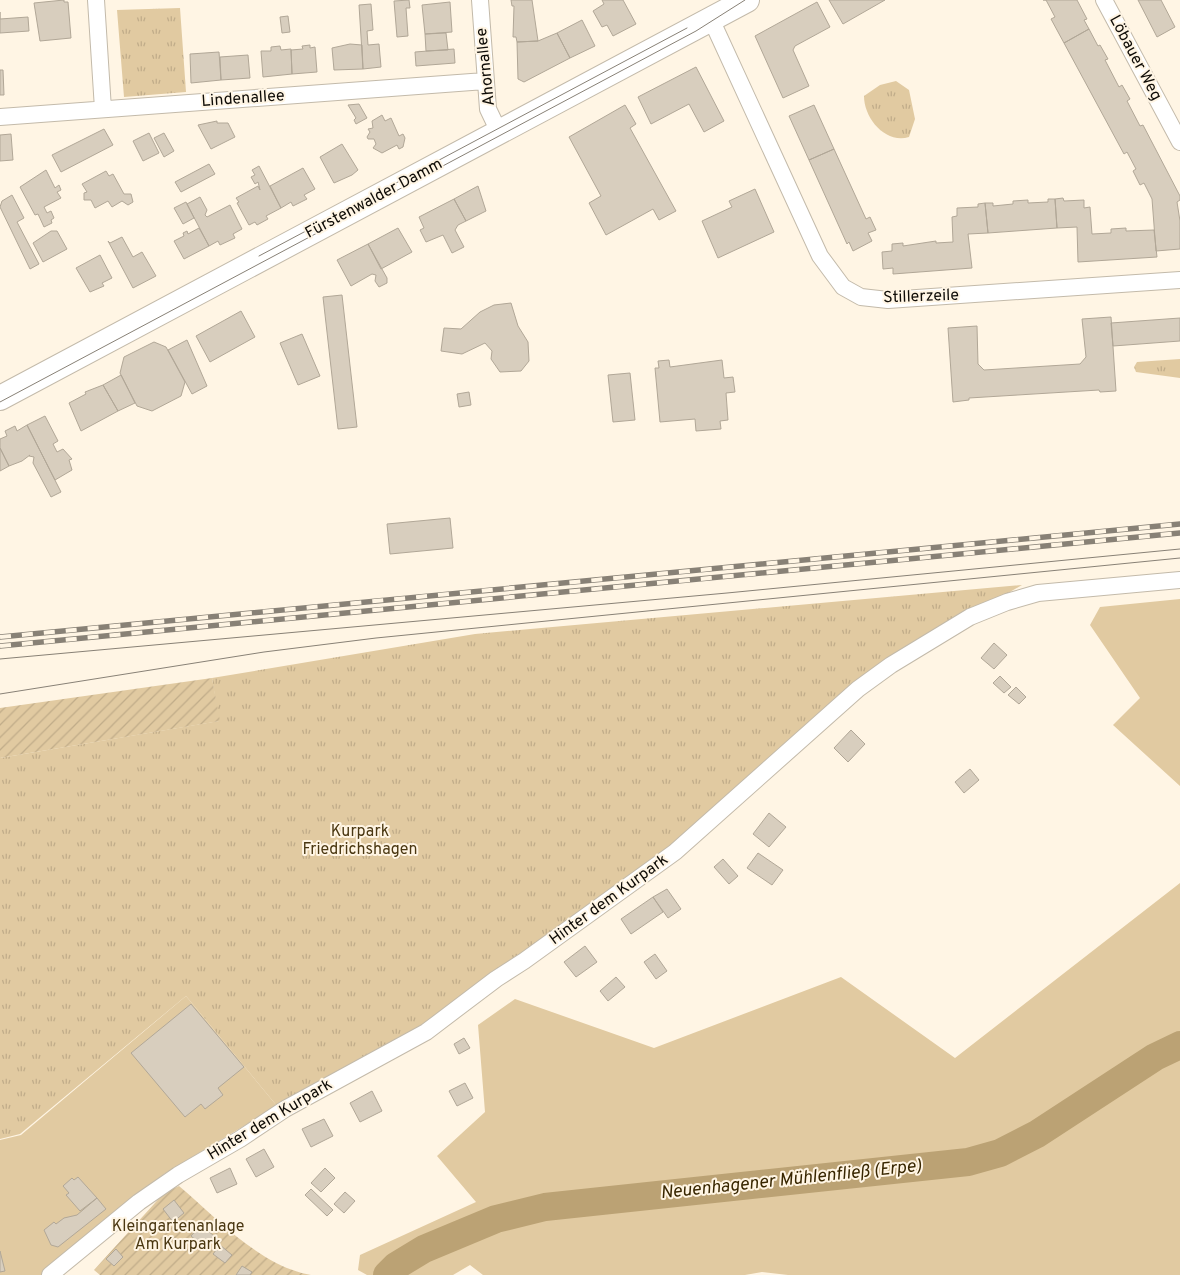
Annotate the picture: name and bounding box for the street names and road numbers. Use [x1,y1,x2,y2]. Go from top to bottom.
street label: Löbauer Weg [1104,12,1166,104]
street label: Ahornallee [472,27,500,107]
street label: Lindenallee [201,86,285,112]
street label: Fürstenwalder Damm [302,154,446,244]
street label: Stillerzeile [883,286,959,308]
street label: Hinter dem Kurpark [546,850,672,950]
street label: Hinter dem Kurpark [204,1075,336,1165]

